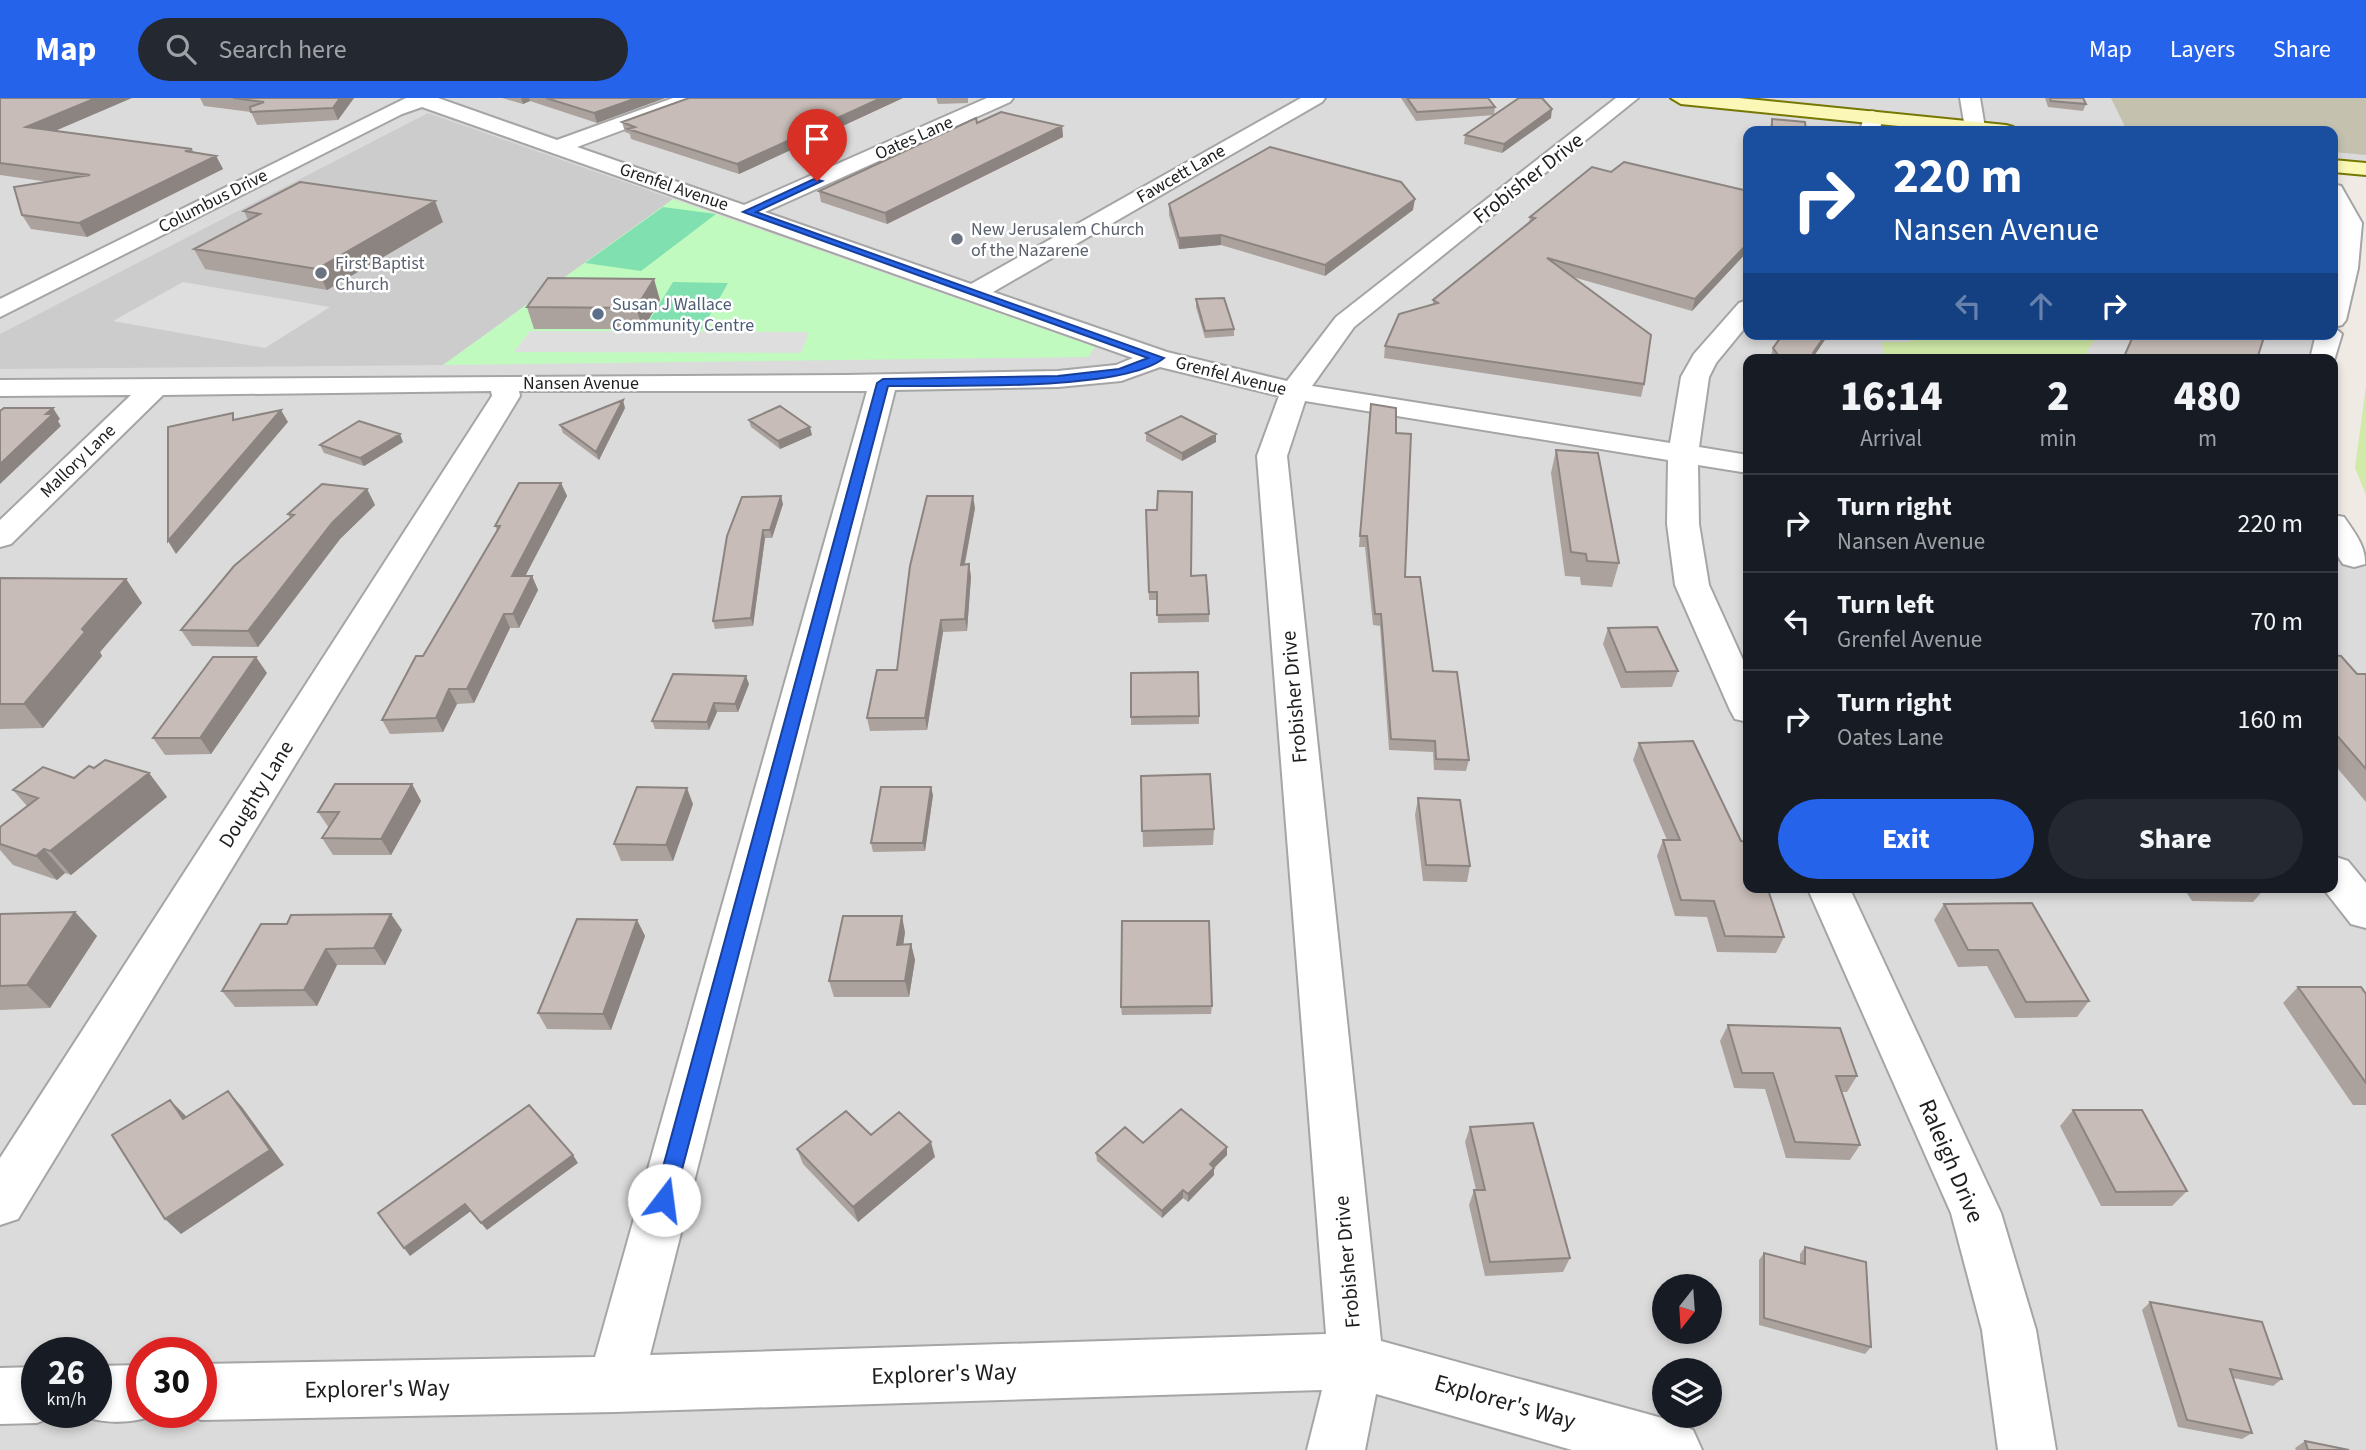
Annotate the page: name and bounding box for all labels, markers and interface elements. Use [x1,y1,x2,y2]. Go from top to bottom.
search box [138,18,628,81]
text: Map [35,26,96,73]
icon: search [162,30,200,68]
text: Search here [218,31,347,68]
text: Map [2089,32,2132,67]
text: Layers [2170,32,2235,67]
text: Share [2273,32,2331,67]
pin [787,109,847,181]
street label: Oates Lane [871,110,957,166]
icon: arrive [798,120,836,158]
street label: Frobisher Drive [1466,125,1590,231]
street label: Fawcett Lane [1132,138,1230,210]
text: 220 m [1893,142,2022,212]
icon: right [1778,154,1869,245]
street label: Grenfel Avenue [616,157,732,217]
street label: Columbus Drive [154,163,272,239]
text: Nansen Avenue [1893,207,2099,253]
place label: New Jerusalem Church of the Nazarene [971,217,1144,263]
marker: New Jerusalem Church of the Nazarene [949,231,965,247]
place label: First Baptist Church [335,251,424,297]
marker: First Baptist Church [313,265,329,281]
icon: left [1949,287,1987,325]
icon: ahead [2022,287,2060,325]
icon: right [2095,287,2133,325]
place label: Susan J Wallace Community Centre [612,292,754,338]
marker: Susan J Wallace Community Centre [590,306,606,322]
street label: Grenfel Avenue [1173,350,1289,402]
text: 16:14 [1840,367,1943,427]
text: 2 [2047,367,2069,427]
text: 480 [2174,367,2241,427]
street label: Nansen Avenue [523,371,639,396]
street label: Mallory Lane [35,418,121,503]
text: Arrival [1860,422,1922,455]
text: min [2040,422,2077,455]
text: m [2198,422,2217,455]
text: Turn right [1837,488,1952,525]
icon: right [1778,504,1816,542]
text: 220 m [2237,505,2303,542]
text: Nansen Avenue [1837,525,1985,558]
text: Turn left [1837,586,1934,623]
icon: left [1778,602,1816,640]
text: 70 m [2250,603,2303,640]
text: Grenfel Avenue [1837,623,1982,656]
street label: Frobisher Drive [1273,630,1315,764]
text: Turn right [1837,684,1952,721]
icon: right [1778,700,1816,738]
text: 160 m [2237,701,2303,738]
text: Oates Lane [1837,721,1943,754]
street label: Doughty Lane [211,735,301,853]
button: Exit [1778,799,2034,879]
button: Share [2048,799,2303,879]
street label: Raleigh Drive [1909,1094,1993,1228]
position arrow [627,1163,701,1237]
street label: Frobisher Drive [1326,1195,1368,1329]
north arrow [1652,1274,1722,1344]
map controls [1652,1274,1722,1428]
speed limit sign: 30 [126,1337,217,1428]
text: 26 [48,1348,85,1398]
street label: Explorer's Way [871,1354,1017,1394]
button: layers [1652,1358,1722,1428]
street label: Explorer's Way [1430,1365,1580,1439]
street label: Explorer's Way [304,1370,450,1408]
text: km/h [47,1387,86,1412]

